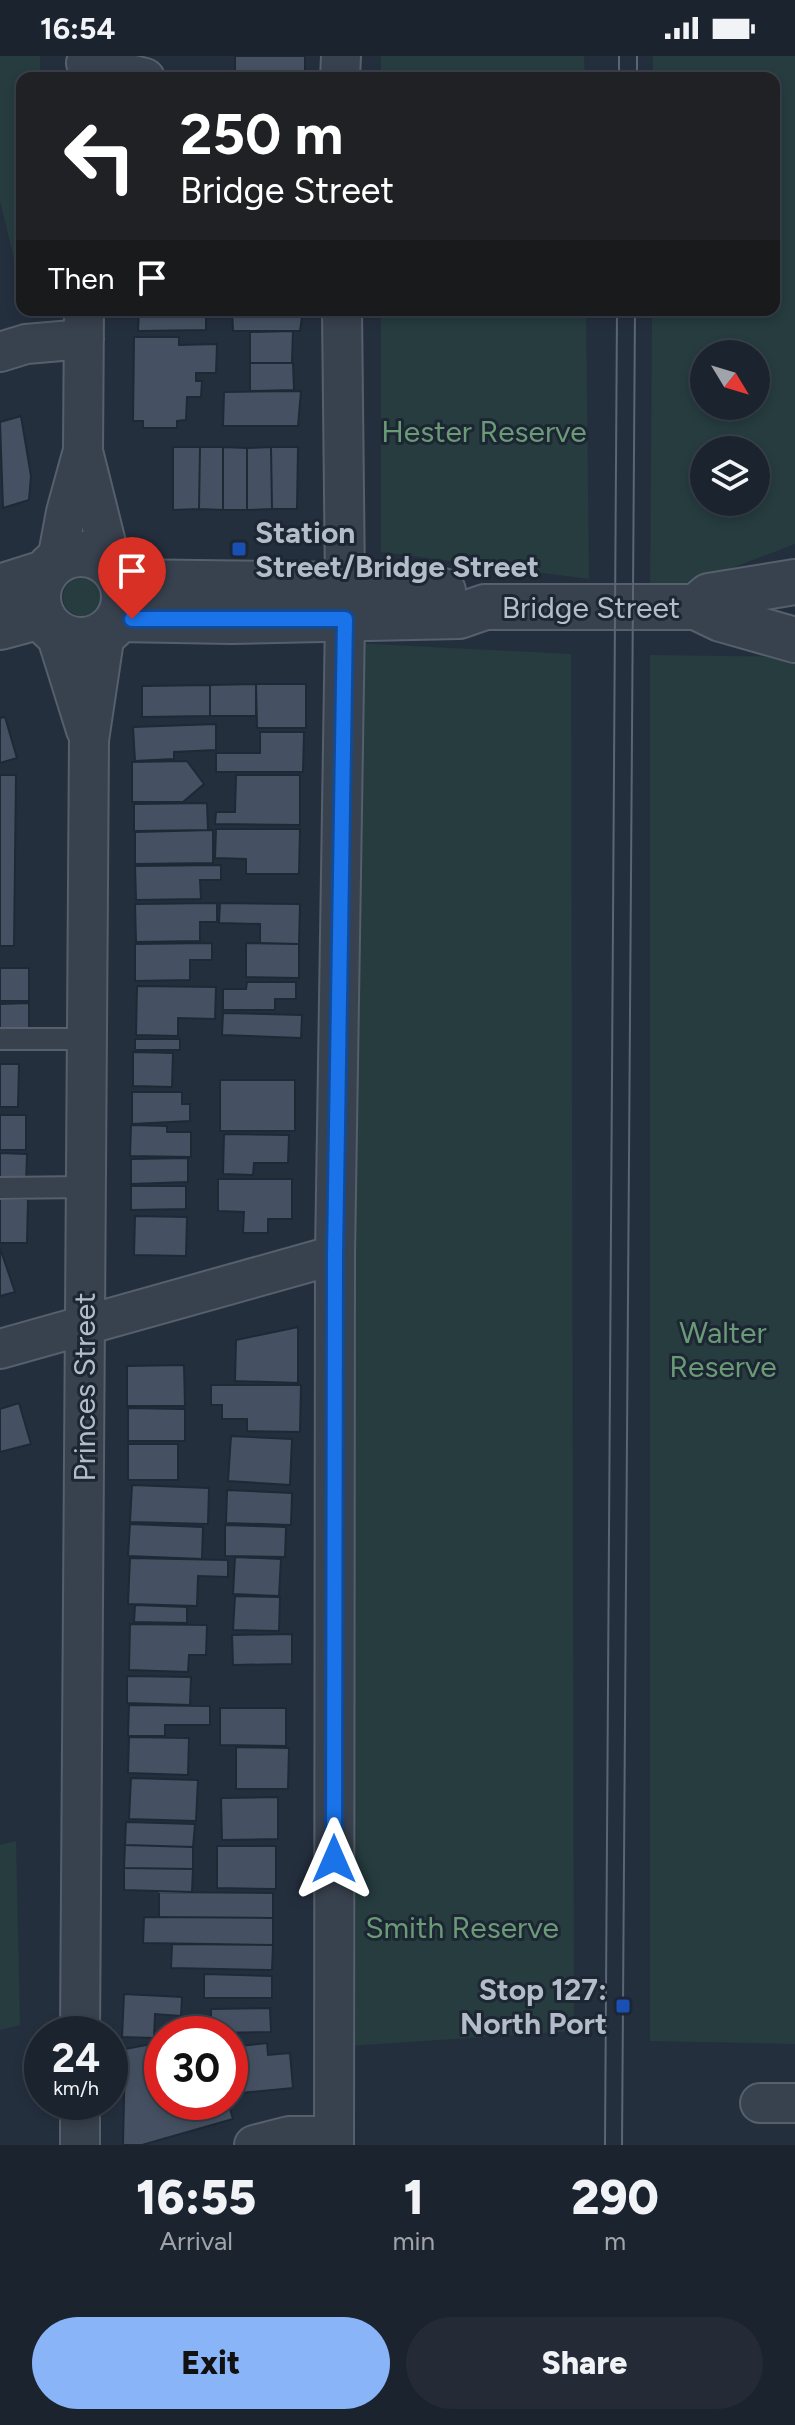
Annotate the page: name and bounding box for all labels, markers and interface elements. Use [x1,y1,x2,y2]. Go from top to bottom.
text: 16:54 [40,10,116,47]
text: 250 m [180,101,343,168]
icon: left [48,104,152,208]
text: Bridge Street [180,169,394,212]
icon: arrive [130,256,174,300]
text: Then [48,260,114,297]
north arrow [690,340,770,420]
map controls [690,340,770,516]
park label: Hester Reserve [381,413,587,450]
button: layers [690,436,770,516]
place label: Station Street/Bridge Street [255,514,539,585]
pin [98,537,166,619]
marker: Station Street/Bridge Street [230,540,248,558]
icon: arrive [110,549,154,593]
street label: Bridge Street [502,589,680,626]
street label: Princes Street [66,1292,103,1482]
park label: Walter Reserve [669,1314,777,1385]
position arrow [292,1817,376,1901]
park label: Smith Reserve [365,1909,559,1946]
place label: Stop 127: North Port [460,1971,607,2042]
marker: Stop 127: North Port [614,1997,632,2015]
speed limit sign: 30 [144,2016,248,2120]
text: 24 [52,2034,100,2082]
text: km/h [53,2076,99,2100]
text: 16:55 [136,2168,256,2226]
text: 1 [404,2168,424,2226]
text: 290 [571,2168,659,2226]
text: Arrival [160,2225,233,2257]
text: min [392,2225,435,2257]
text: m [604,2225,626,2257]
button: Exit [32,2317,390,2409]
button: Share [406,2317,763,2409]

